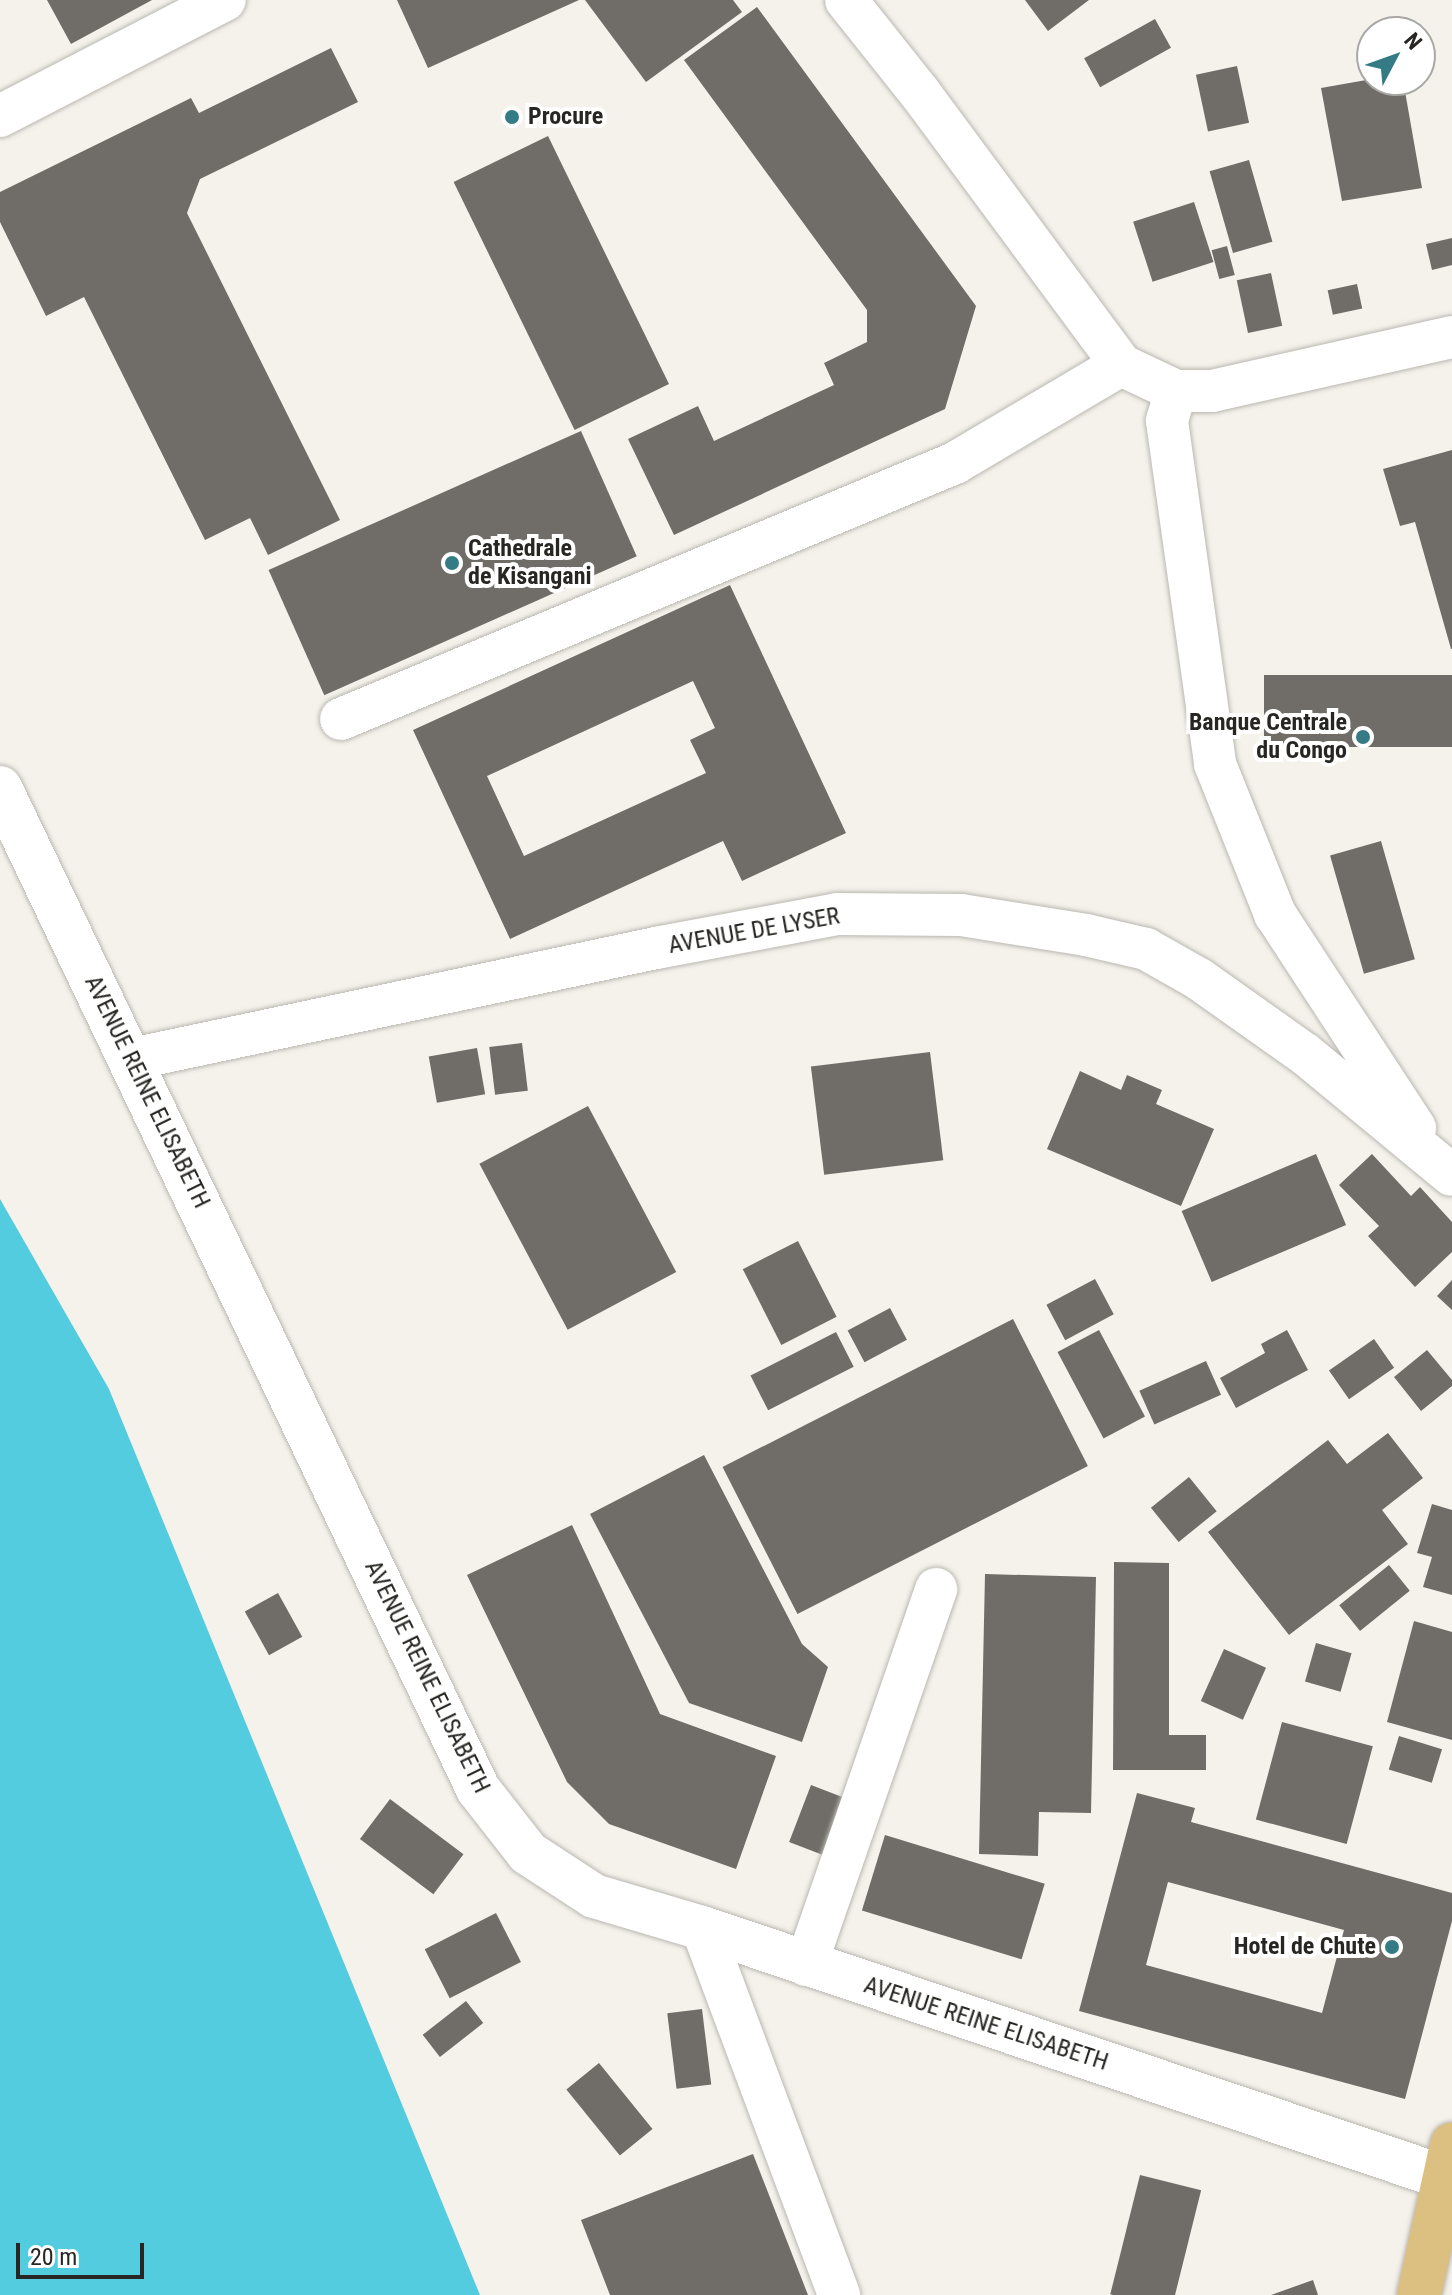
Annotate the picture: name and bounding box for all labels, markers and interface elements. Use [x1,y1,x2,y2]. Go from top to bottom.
north arrow [1356,16,1436,96]
text: N [1399,28,1427,55]
place label: Procure [528,103,603,131]
marker: Procure [503,108,521,126]
place label: Cathedrale de Kisangani [468,535,592,591]
marker: Cathedrale de Kisangani [443,554,461,572]
place label: Banque Centrale du Congo [1189,709,1347,765]
marker: Banque Centrale du Congo [1354,728,1372,746]
street label: AVENUE DE LYSER [666,902,842,960]
street label: AVENUE REINE ELISABETH [78,971,216,1213]
street label: AVENUE REINE ELISABETH [358,1556,496,1798]
place label: Hotel de Chute [1234,1933,1376,1961]
marker: Hotel de Chute [1383,1938,1401,1956]
street label: AVENUE REINE ELISABETH [860,1971,1112,2077]
scale bar [20,2227,148,2277]
text: 20 m [30,2243,77,2271]

